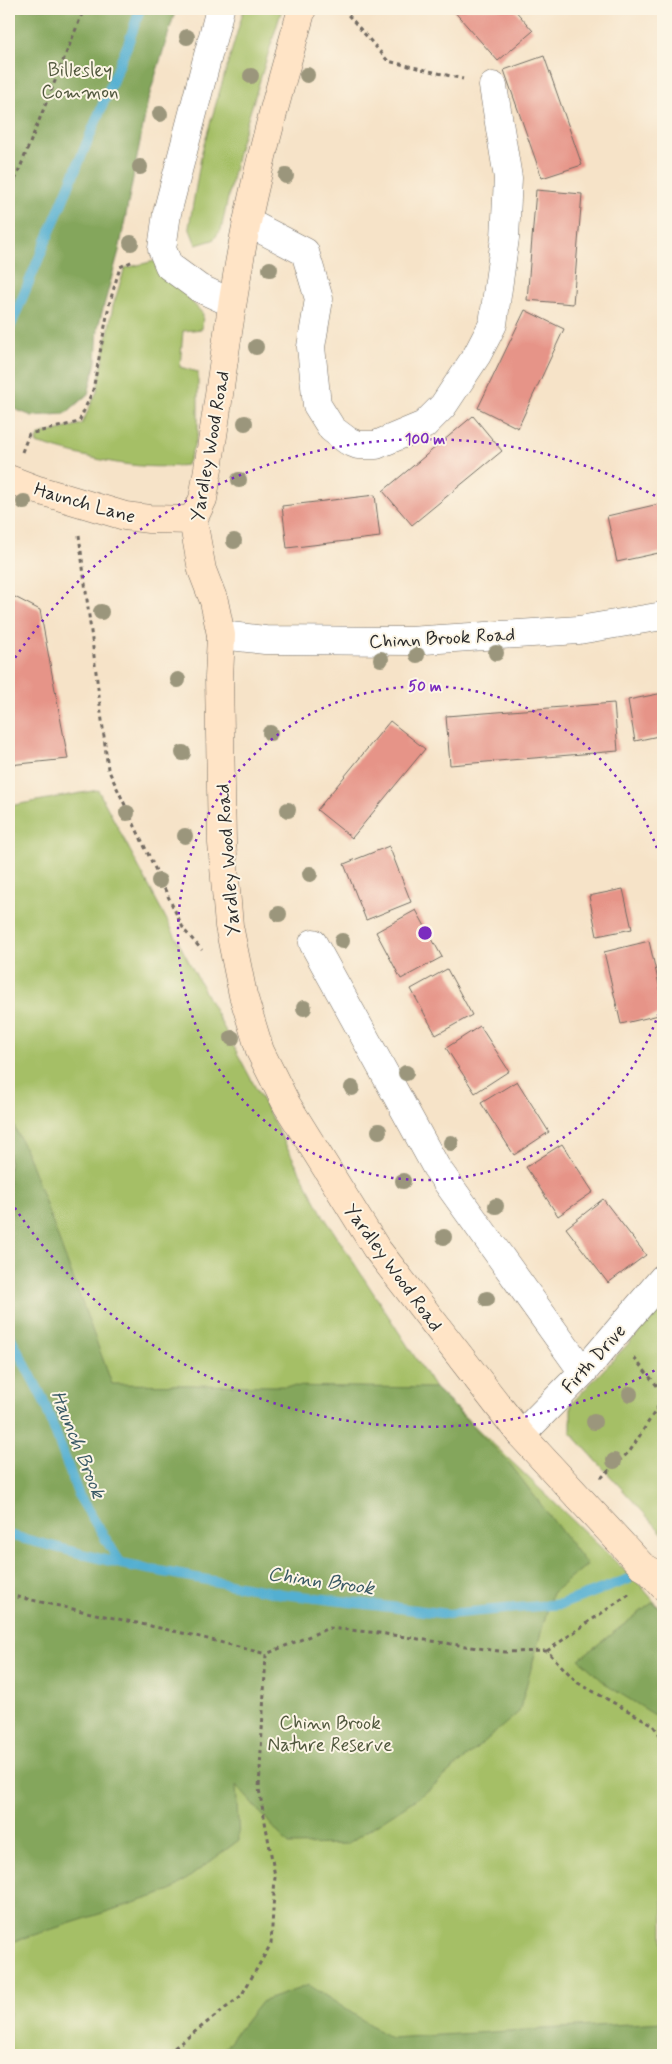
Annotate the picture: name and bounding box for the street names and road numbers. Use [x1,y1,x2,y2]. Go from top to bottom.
street label: Yardley Wood Road [185,369,236,524]
street label: Haunch Lane [31,477,138,530]
street label: Chinn Brook Road [368,622,516,655]
street label: Yardley Wood Road [211,783,246,937]
street label: Yardley Wood Road [338,1199,448,1337]
street label: Firth Drive [556,1319,632,1399]

